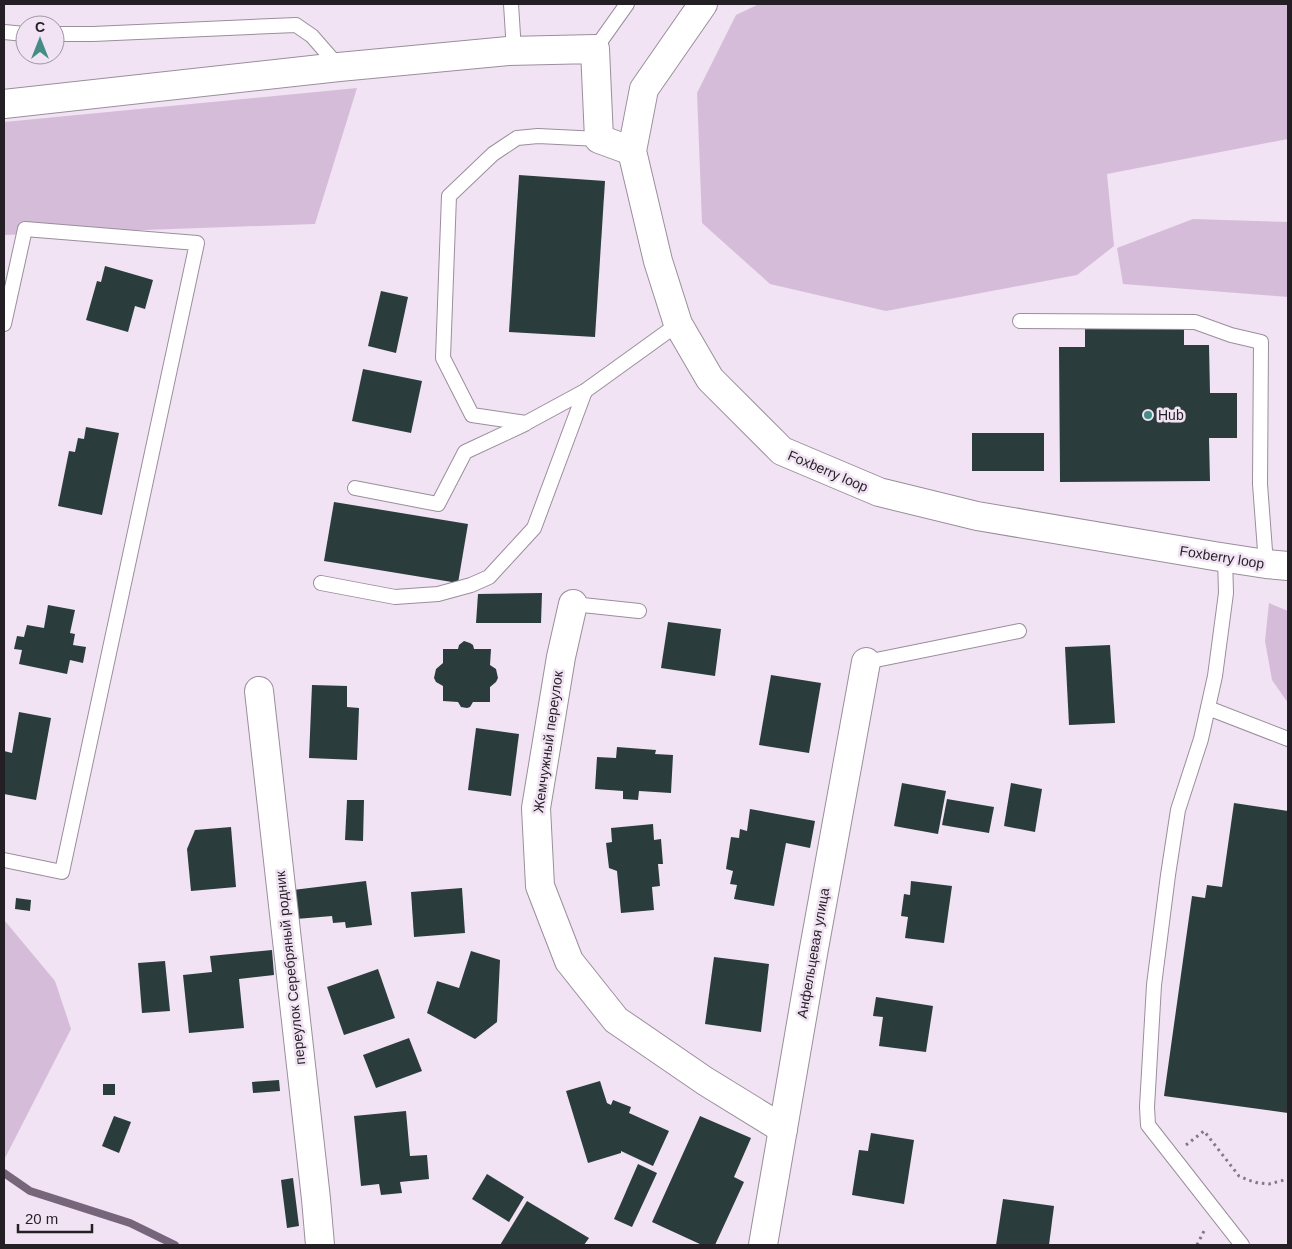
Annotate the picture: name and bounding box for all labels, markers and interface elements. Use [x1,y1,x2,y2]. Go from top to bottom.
north arrow [15,15,65,65]
text: С [35,19,45,35]
place label: Hub [1158,407,1184,423]
marker: Hub [1142,409,1154,421]
street label: Foxberry loop [785,447,871,495]
street label: Foxberry loop [1178,542,1266,572]
street label: Жемчужный переулок [530,669,566,814]
street label: переулок Серебряный родник [272,869,308,1066]
street label: Анфельцевая улица [794,886,832,1019]
scale bar [18,1202,91,1234]
text: 20 m [25,1210,58,1227]

